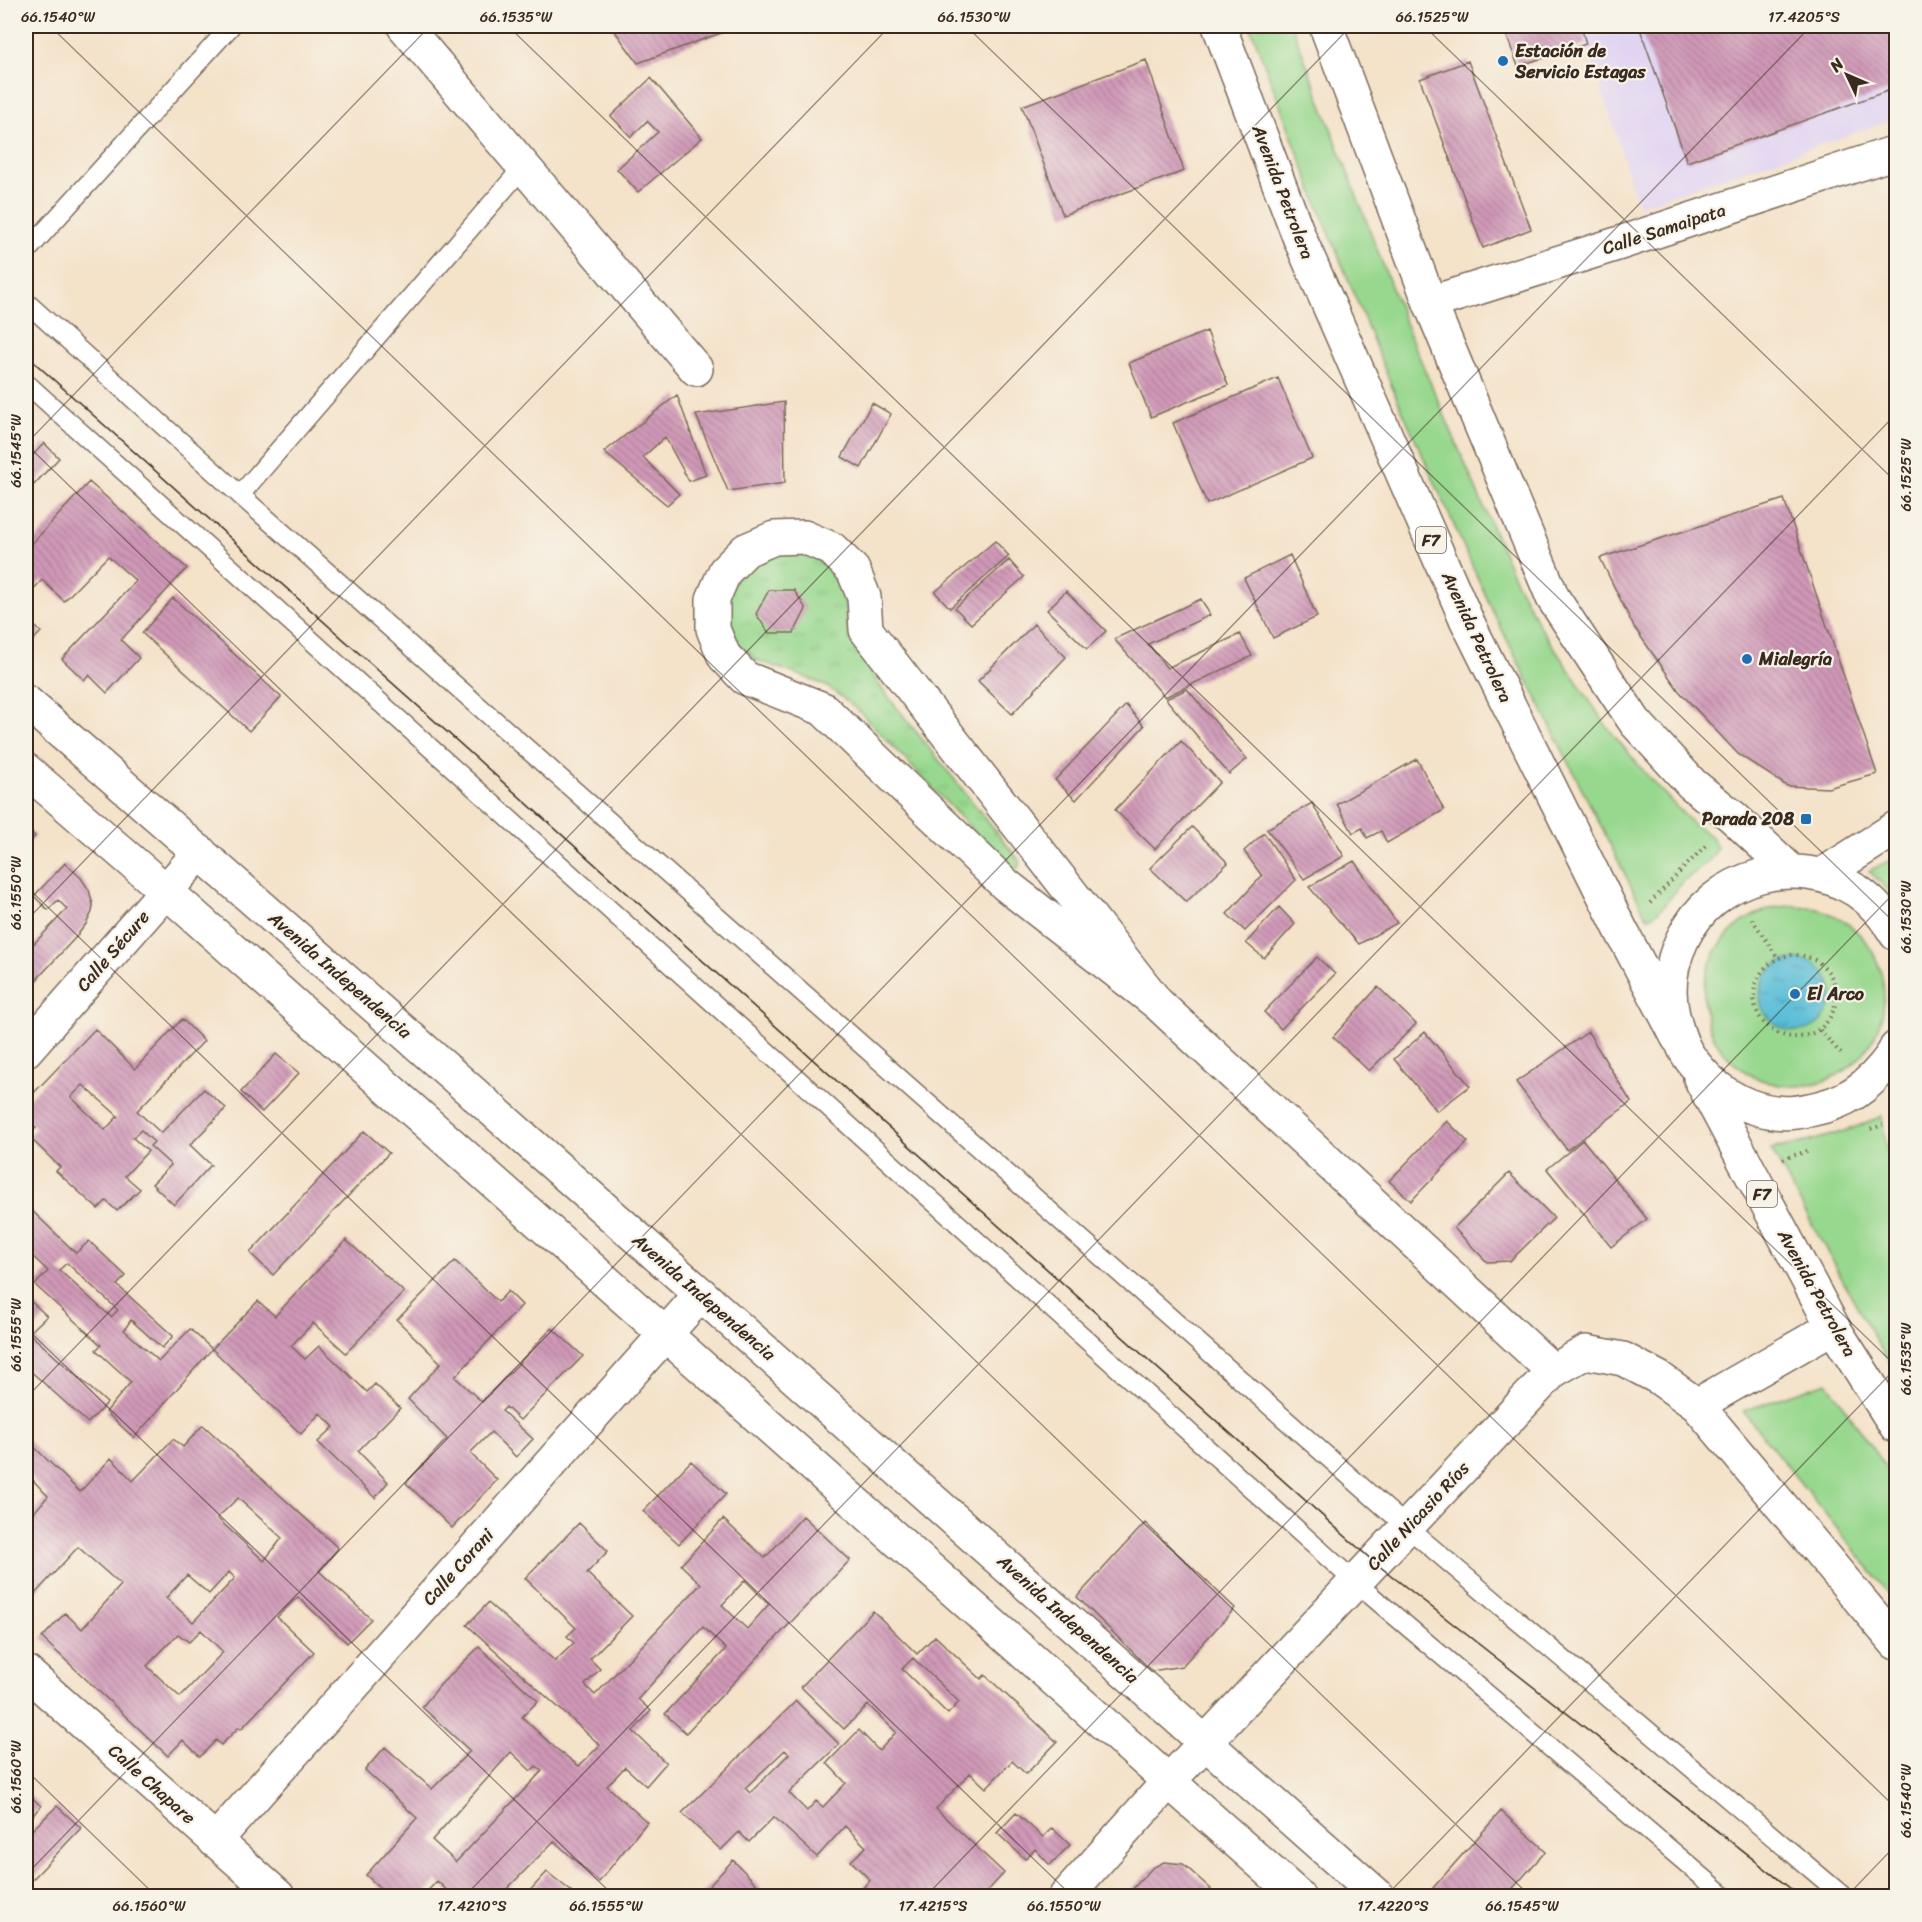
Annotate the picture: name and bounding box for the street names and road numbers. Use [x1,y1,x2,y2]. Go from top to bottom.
street label: Avenida Petrolera [1242,119,1323,264]
street label: Calle Samaipata [1598,194,1730,264]
road number: F7 [1416,527,1446,553]
street label: Avenida Petrolera [1432,565,1522,708]
street label: Avenida Independencia [260,902,420,1047]
street label: Calle Sécure [68,903,158,999]
road number: F7 [1747,1181,1777,1207]
street label: Avenida Petrolera [1768,1222,1865,1363]
street label: Avenida Independencia [624,1224,784,1369]
street label: Calle Nicasio Ríos [1358,1453,1478,1578]
street label: Calle Corani [414,1520,503,1613]
street label: Avenida Independencia [989,1545,1147,1693]
street label: Calle Chapare [101,1736,203,1832]

